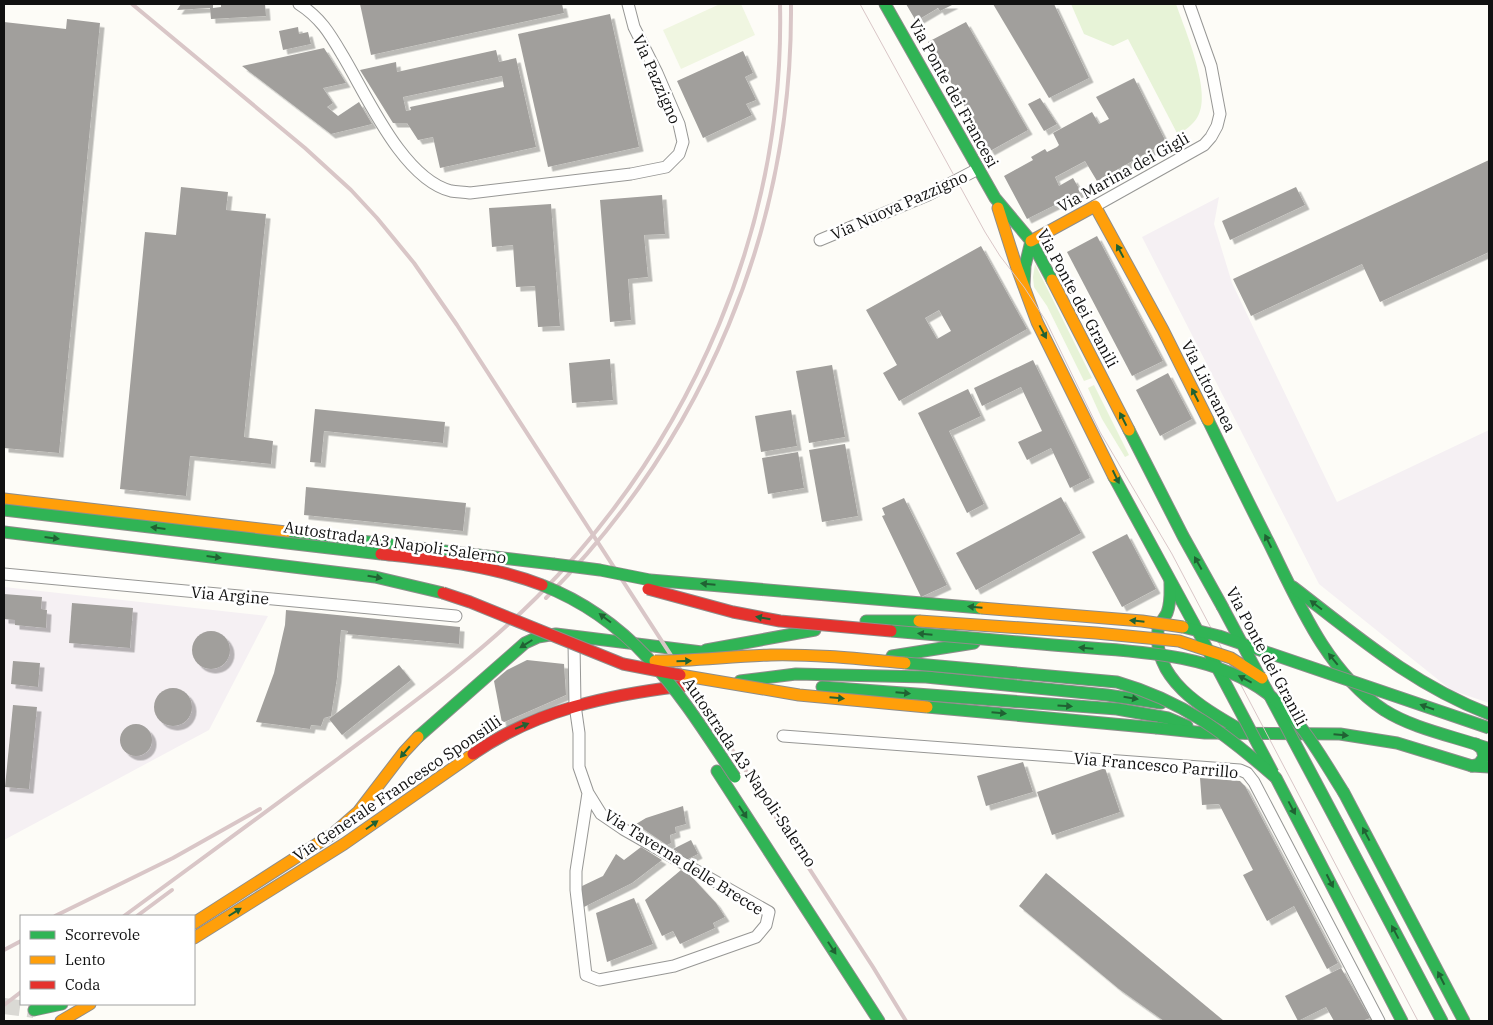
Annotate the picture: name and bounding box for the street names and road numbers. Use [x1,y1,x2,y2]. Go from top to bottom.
street label: Via Ponte dei Francesi [905,15,1003,171]
street label: Via Pazzigno [628,31,686,127]
street label: Via Marina dei Gigli [1054,128,1192,216]
street label: Via Nuova Pazzigno [828,166,970,244]
street label: Via Ponte dei Granili [1033,225,1123,371]
street label: Via Litoranea [1177,337,1241,436]
street label: Autostrada A3 Napoli-Salerno [282,516,508,568]
street label: Via Argine [190,582,270,608]
street label: Via Ponte dei Granili [1222,583,1312,729]
street label: Autostrada A3 Napoli-Salerno [679,673,821,871]
street label: Via Generale Francesco Sponsilli [289,711,505,865]
street label: Via Francesco Parrillo [1073,748,1239,782]
street label: Via Taverna delle Brecce [601,805,767,919]

